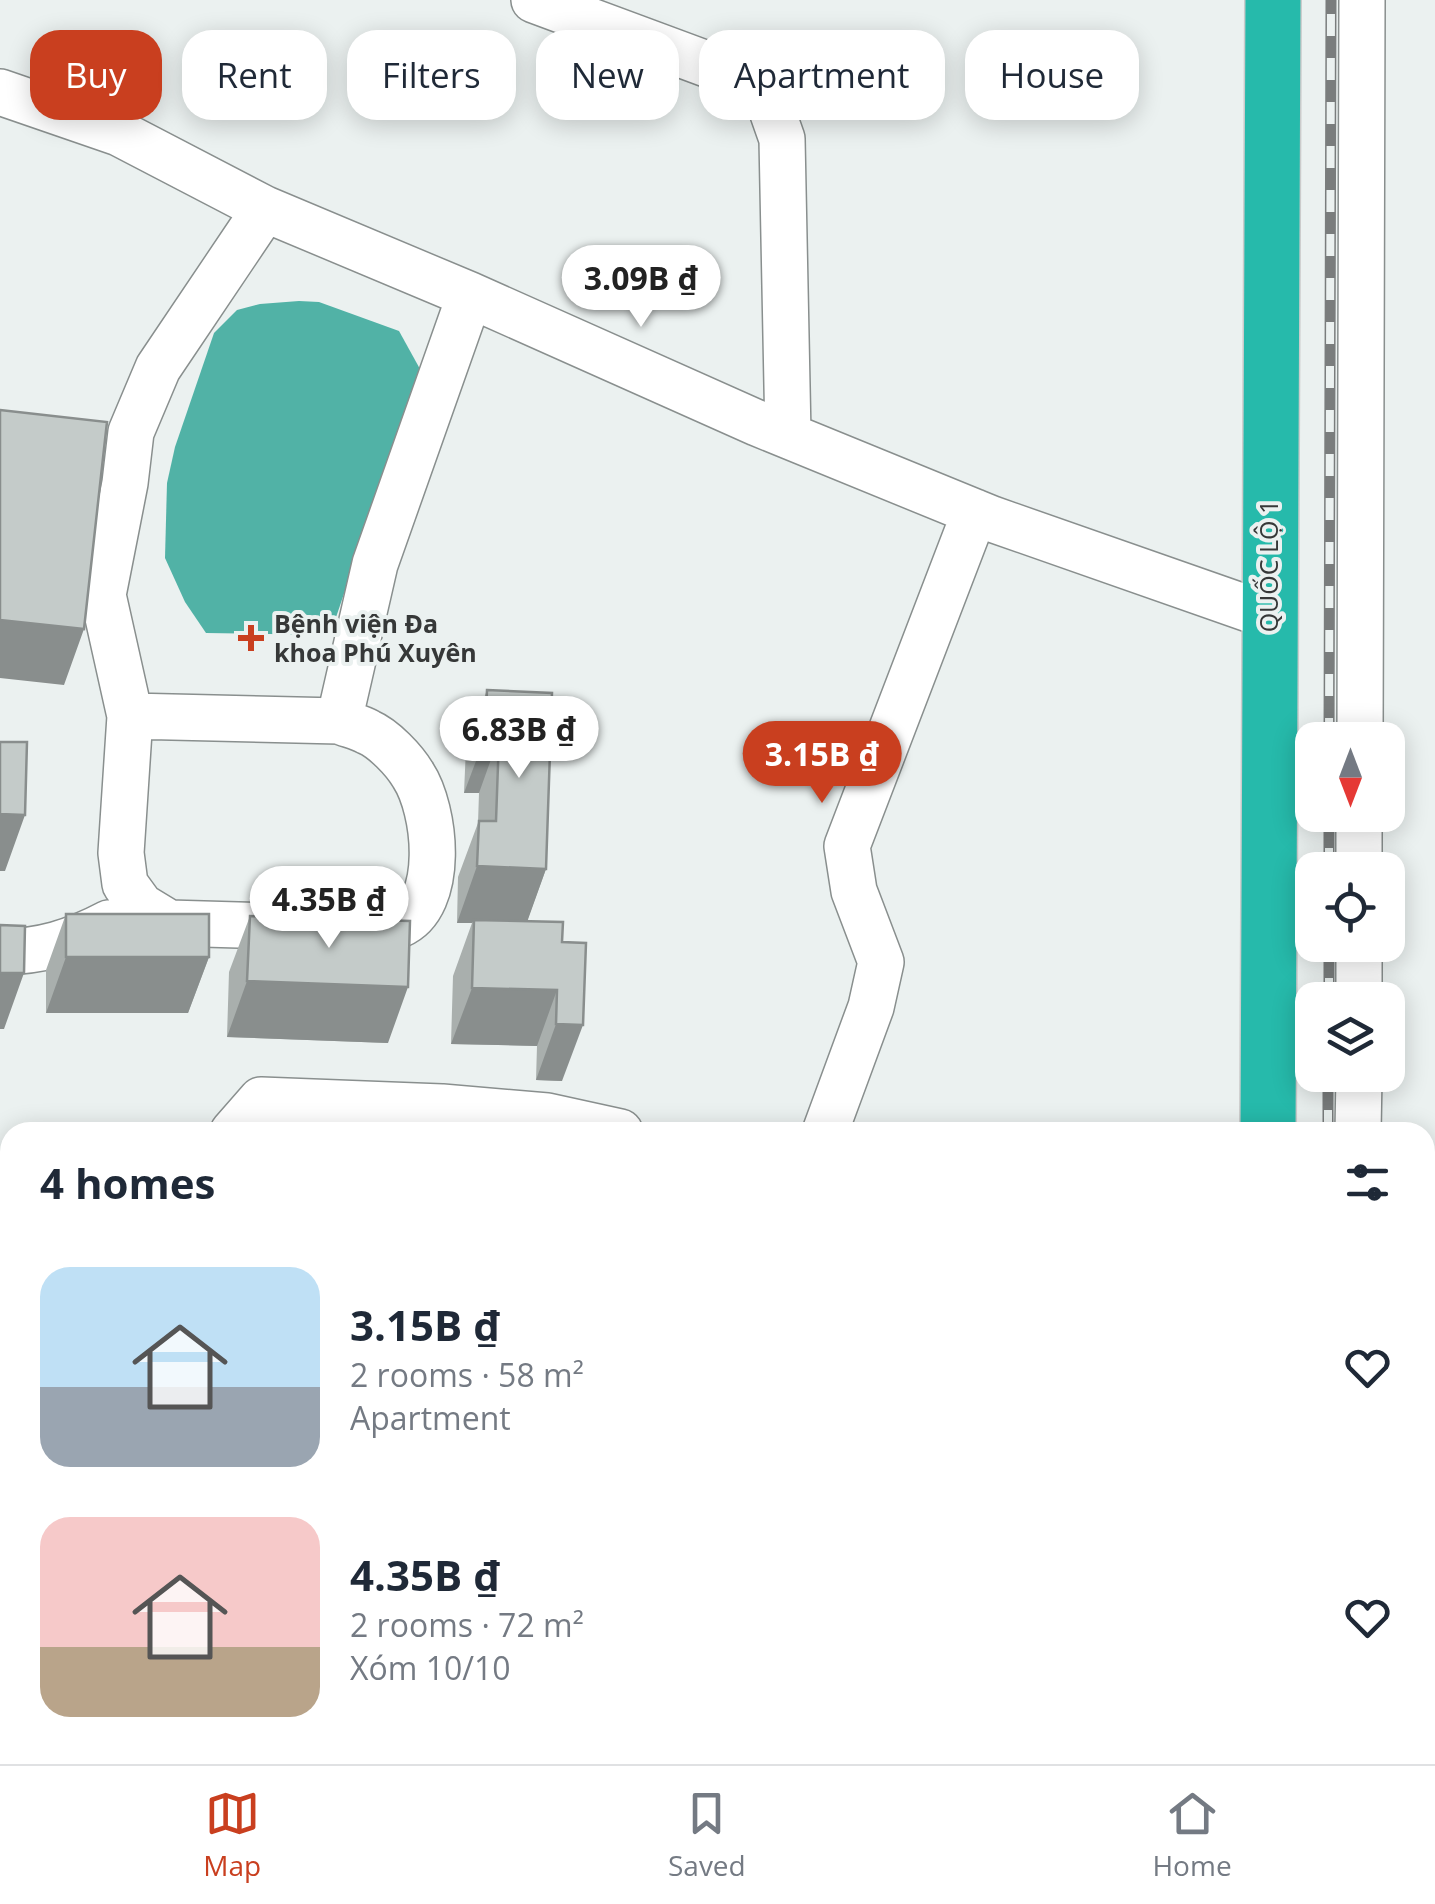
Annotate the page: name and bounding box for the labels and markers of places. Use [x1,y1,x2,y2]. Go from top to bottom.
pin: 3.09B ₫ [549,245,733,330]
place label: Bệnh viện Đa khoa Phú Xuyên [274,606,477,669]
marker: Bệnh viện Đa khoa Phú Xuyên [238,625,264,651]
pin: 6.83B ₫ [427,696,611,781]
pin: 3.15B ₫ [730,721,914,806]
pin: 4.35B ₫ [237,866,421,951]

